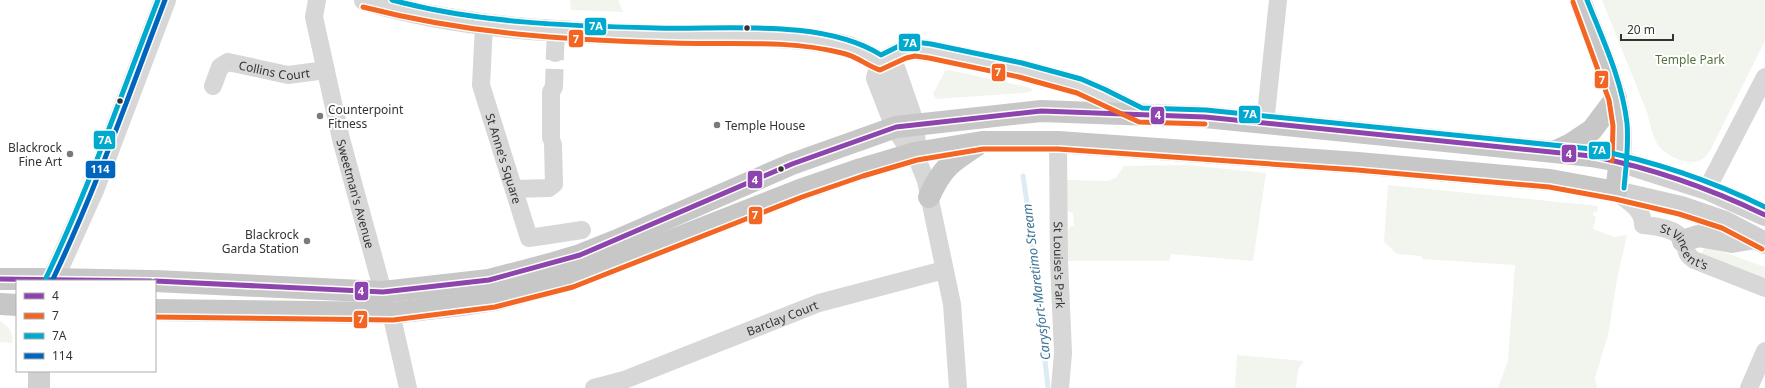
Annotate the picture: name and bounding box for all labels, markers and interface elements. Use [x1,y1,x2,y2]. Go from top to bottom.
scale bar [1621,16,1673,42]
line badge: 7A [584,17,607,36]
text: 7A [589,18,603,33]
text: 20 m [1627,21,1655,38]
unlabelled marker [742,23,752,33]
line badge: 7 [568,29,584,48]
text: 7 [573,31,579,46]
line badge: 7A [898,33,921,52]
text: 7A [903,35,917,50]
park label: Temple Park [1655,51,1725,68]
street label: Collins Court [237,56,312,84]
line badge: 7 [991,63,1006,82]
text: 7 [995,64,1001,79]
line badge: 7 [1594,70,1609,89]
text: 7 [1599,72,1605,87]
unlabelled marker [115,96,125,106]
place label: Counterpoint Fitness [328,101,404,132]
line badge: 7A [1238,105,1261,124]
line badge: 4 [1150,106,1165,125]
text: 7A [1243,106,1257,121]
text: 4 [1155,107,1162,122]
marker: Counterpoint Fitness [315,111,325,121]
street label: St Anne's Square [482,111,526,206]
place label: Temple House [725,117,806,134]
marker: Temple House [712,120,722,130]
line badge: 7A [93,130,116,150]
text: 7A [98,132,112,147]
street label: Sweetman's Avenue [333,137,379,251]
place label: Blackrock Fine Art [8,139,63,170]
line badge: 7A [1588,141,1611,160]
text: 7A [1592,142,1606,157]
line badge: 4 [1561,144,1577,163]
text: 4 [1566,146,1573,161]
marker: Blackrock Fine Art [65,149,75,159]
line badge: 114 [85,160,116,179]
text: 114 [91,161,110,176]
unlabelled marker [776,164,786,174]
line badge: 4 [747,170,763,189]
text: 4 [752,172,759,187]
water label: Carysfort-Maretimo Stream [1017,203,1055,361]
line badge: 7 [748,206,763,225]
text: 7 [752,207,758,222]
street label: St Vincent's [1658,219,1711,273]
street label: St Louise's Park [1050,221,1070,309]
place label: Blackrock Garda Station [222,226,300,257]
marker: Blackrock Garda Station [302,236,312,246]
legend [16,280,156,372]
line badge: 4 [354,281,369,301]
text: 4 [358,283,365,298]
text: 4 [52,287,59,304]
street label: Barclay Court [744,296,821,339]
text: 7 [52,307,59,324]
line badge: 7 [353,310,368,329]
text: 7 [358,311,364,326]
text: 7A [52,327,67,344]
text: 114 [52,347,73,364]

